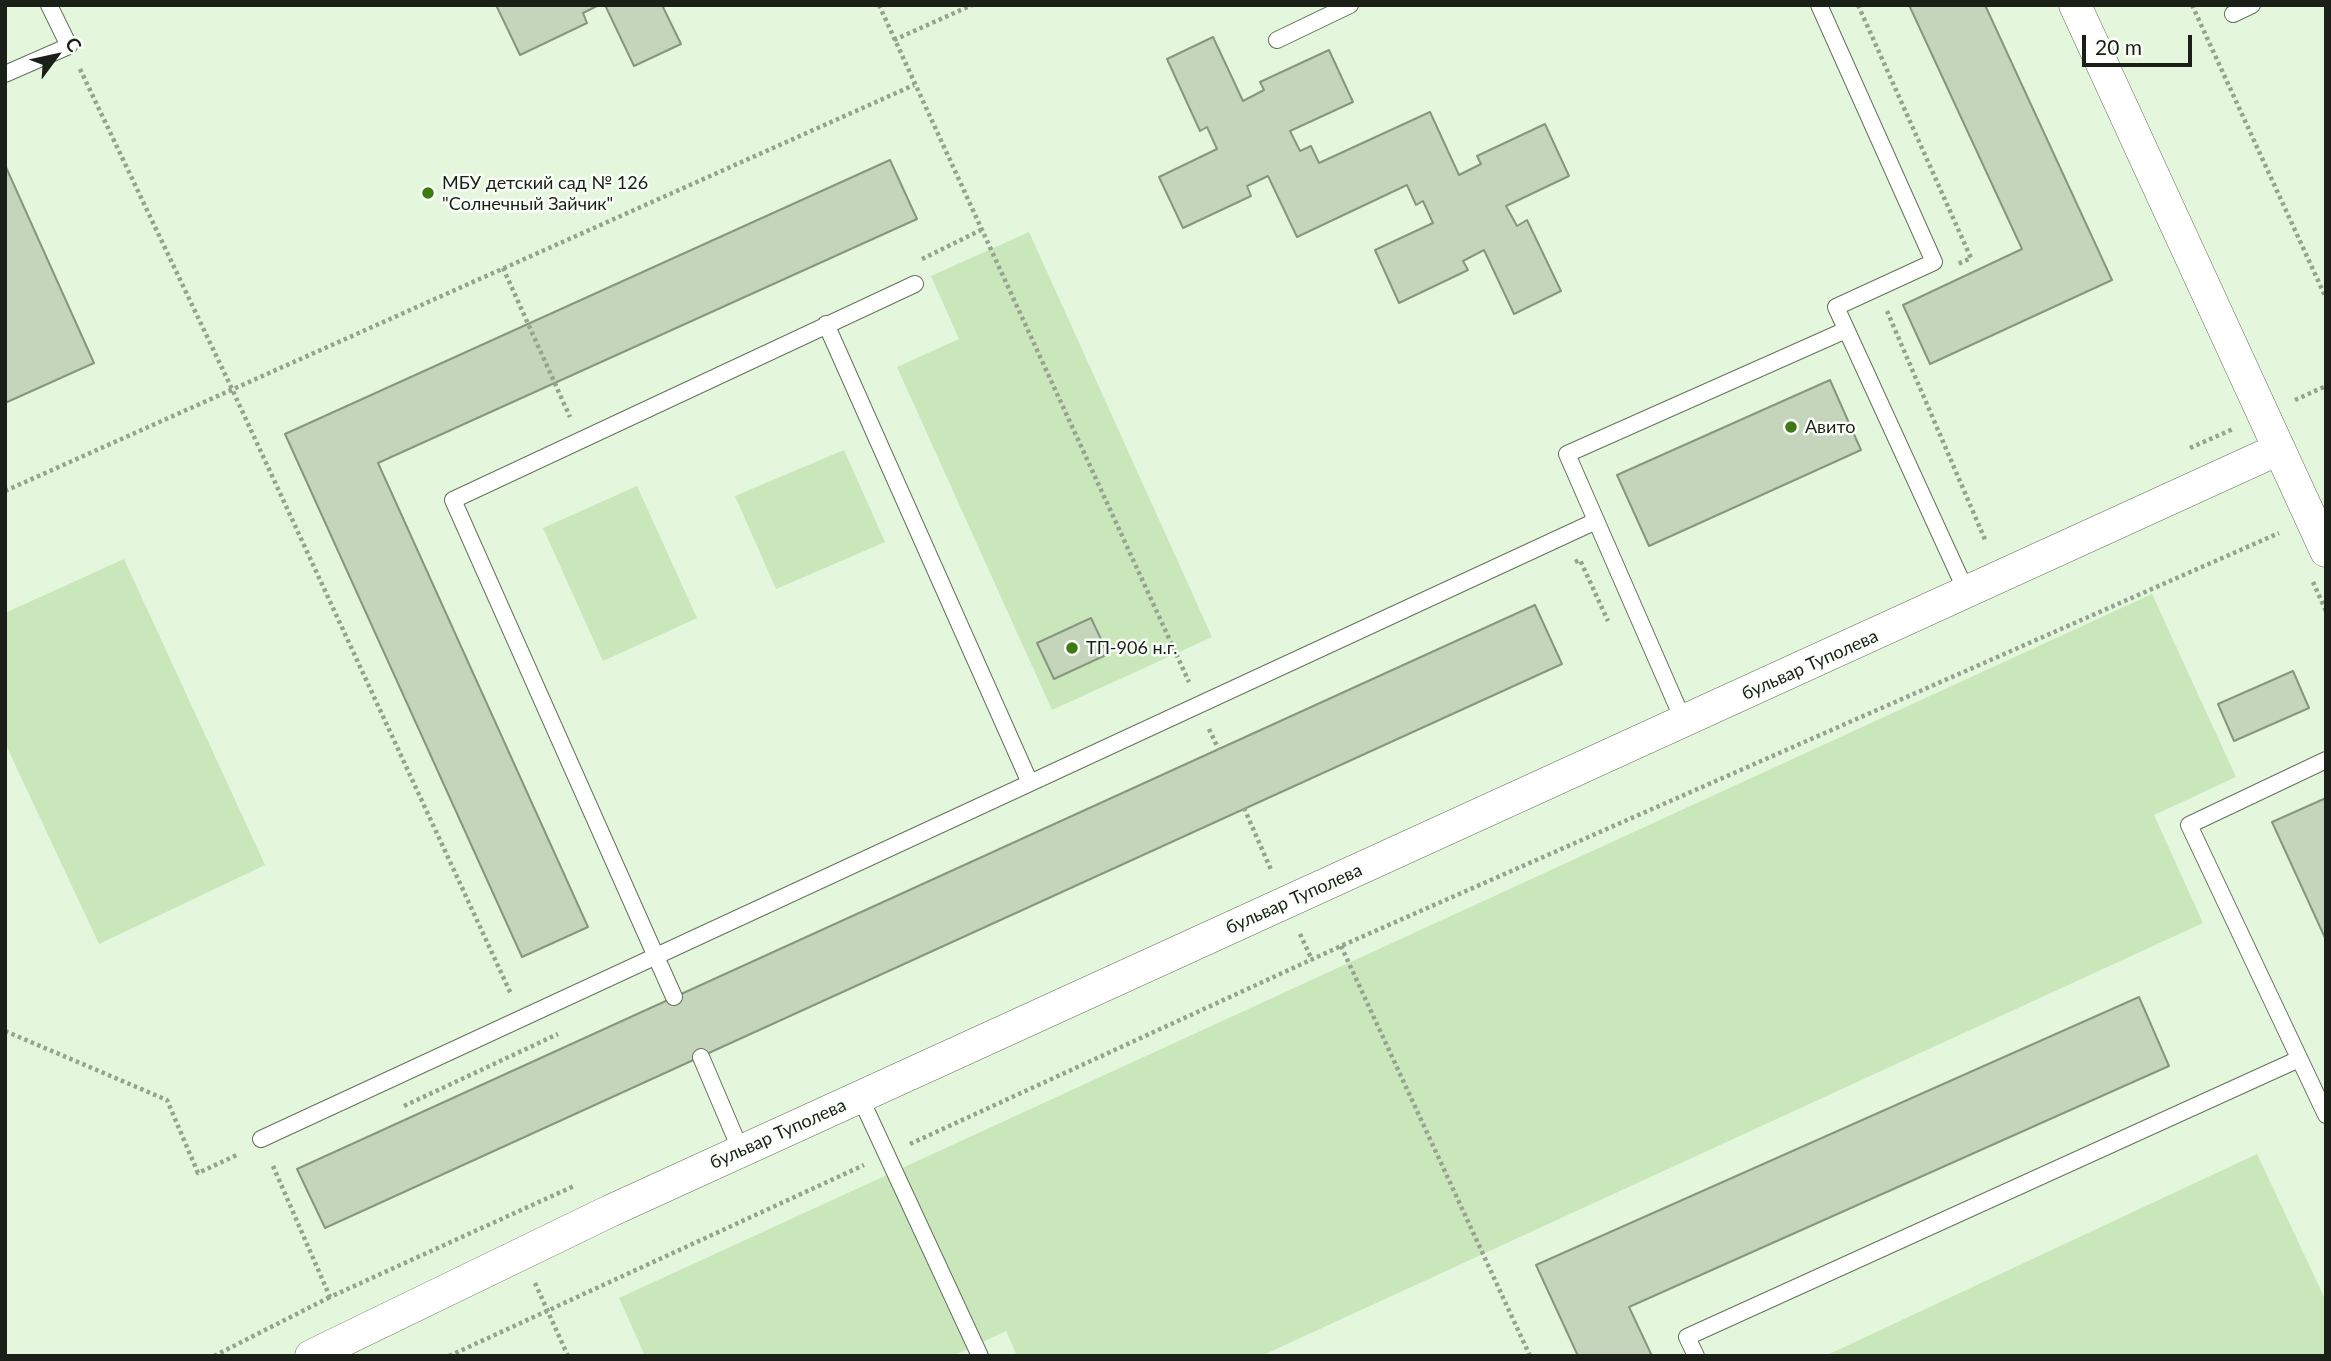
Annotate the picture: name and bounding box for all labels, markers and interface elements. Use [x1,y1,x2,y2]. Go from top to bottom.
north arrow [21,21,91,91]
scale bar [2086,21,2196,65]
text: С [61,33,87,56]
text: 20 m [2095,34,2142,59]
place label: МБУ детский сад № 126 "Cолнечный Зайчик" [442,172,648,214]
marker: МБУ детский сад № 126 "Cолнечный Зайчик" [420,185,436,201]
place label: Авито [1805,416,1855,438]
marker: Авито [1783,419,1799,435]
street label: бульвар Туполева [1739,625,1881,705]
place label: ТП-906 н.г. [1086,637,1178,659]
marker: ТП-906 н.г. [1064,640,1080,656]
street label: бульвар Туполева [1223,859,1365,939]
street label: бульвар Туполева [707,1094,849,1174]

